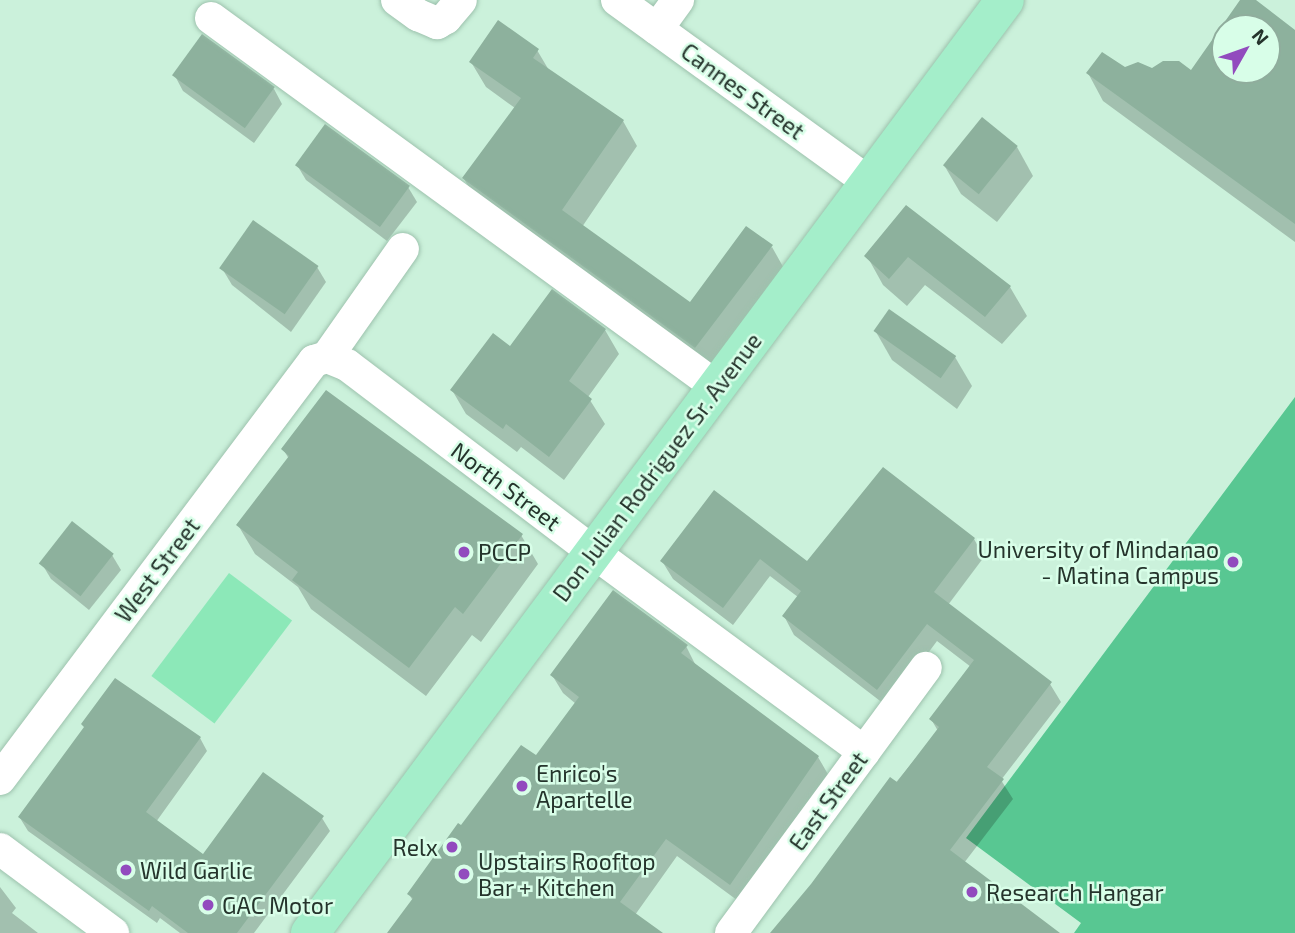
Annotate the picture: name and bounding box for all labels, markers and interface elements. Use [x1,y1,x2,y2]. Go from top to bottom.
north arrow [1211,14,1281,84]
text: N [1248,24,1274,49]
street label: Cannes Street [676,37,810,145]
street label: Don Julian Rodriguez Sr. Avenue [547,327,767,607]
street label: North Street [446,436,566,536]
street label: West Street [109,512,205,628]
place label: University of Mindanao - Matina Campus [977,535,1219,589]
place label: PCCP [478,538,531,566]
marker: PCCP [456,544,472,560]
marker: University of Mindanao - Matina Campus [1225,554,1241,570]
street label: East Street [783,746,873,856]
place label: Enrico's Apartelle [536,759,633,813]
marker: Enrico's Apartelle [514,778,530,794]
place label: Relx [393,833,438,861]
marker: Relx [444,839,460,855]
place label: Upstairs Rooftop Bar + Kitchen [478,847,656,901]
place label: Wild Garlic [140,856,253,884]
marker: Wild Garlic [118,862,134,878]
marker: Upstairs Rooftop Bar + Kitchen [456,866,472,882]
place label: Research Hangar [986,878,1164,906]
marker: Research Hangar [964,884,980,900]
place label: GAC Motor [222,891,333,919]
marker: GAC Motor [200,897,216,913]

